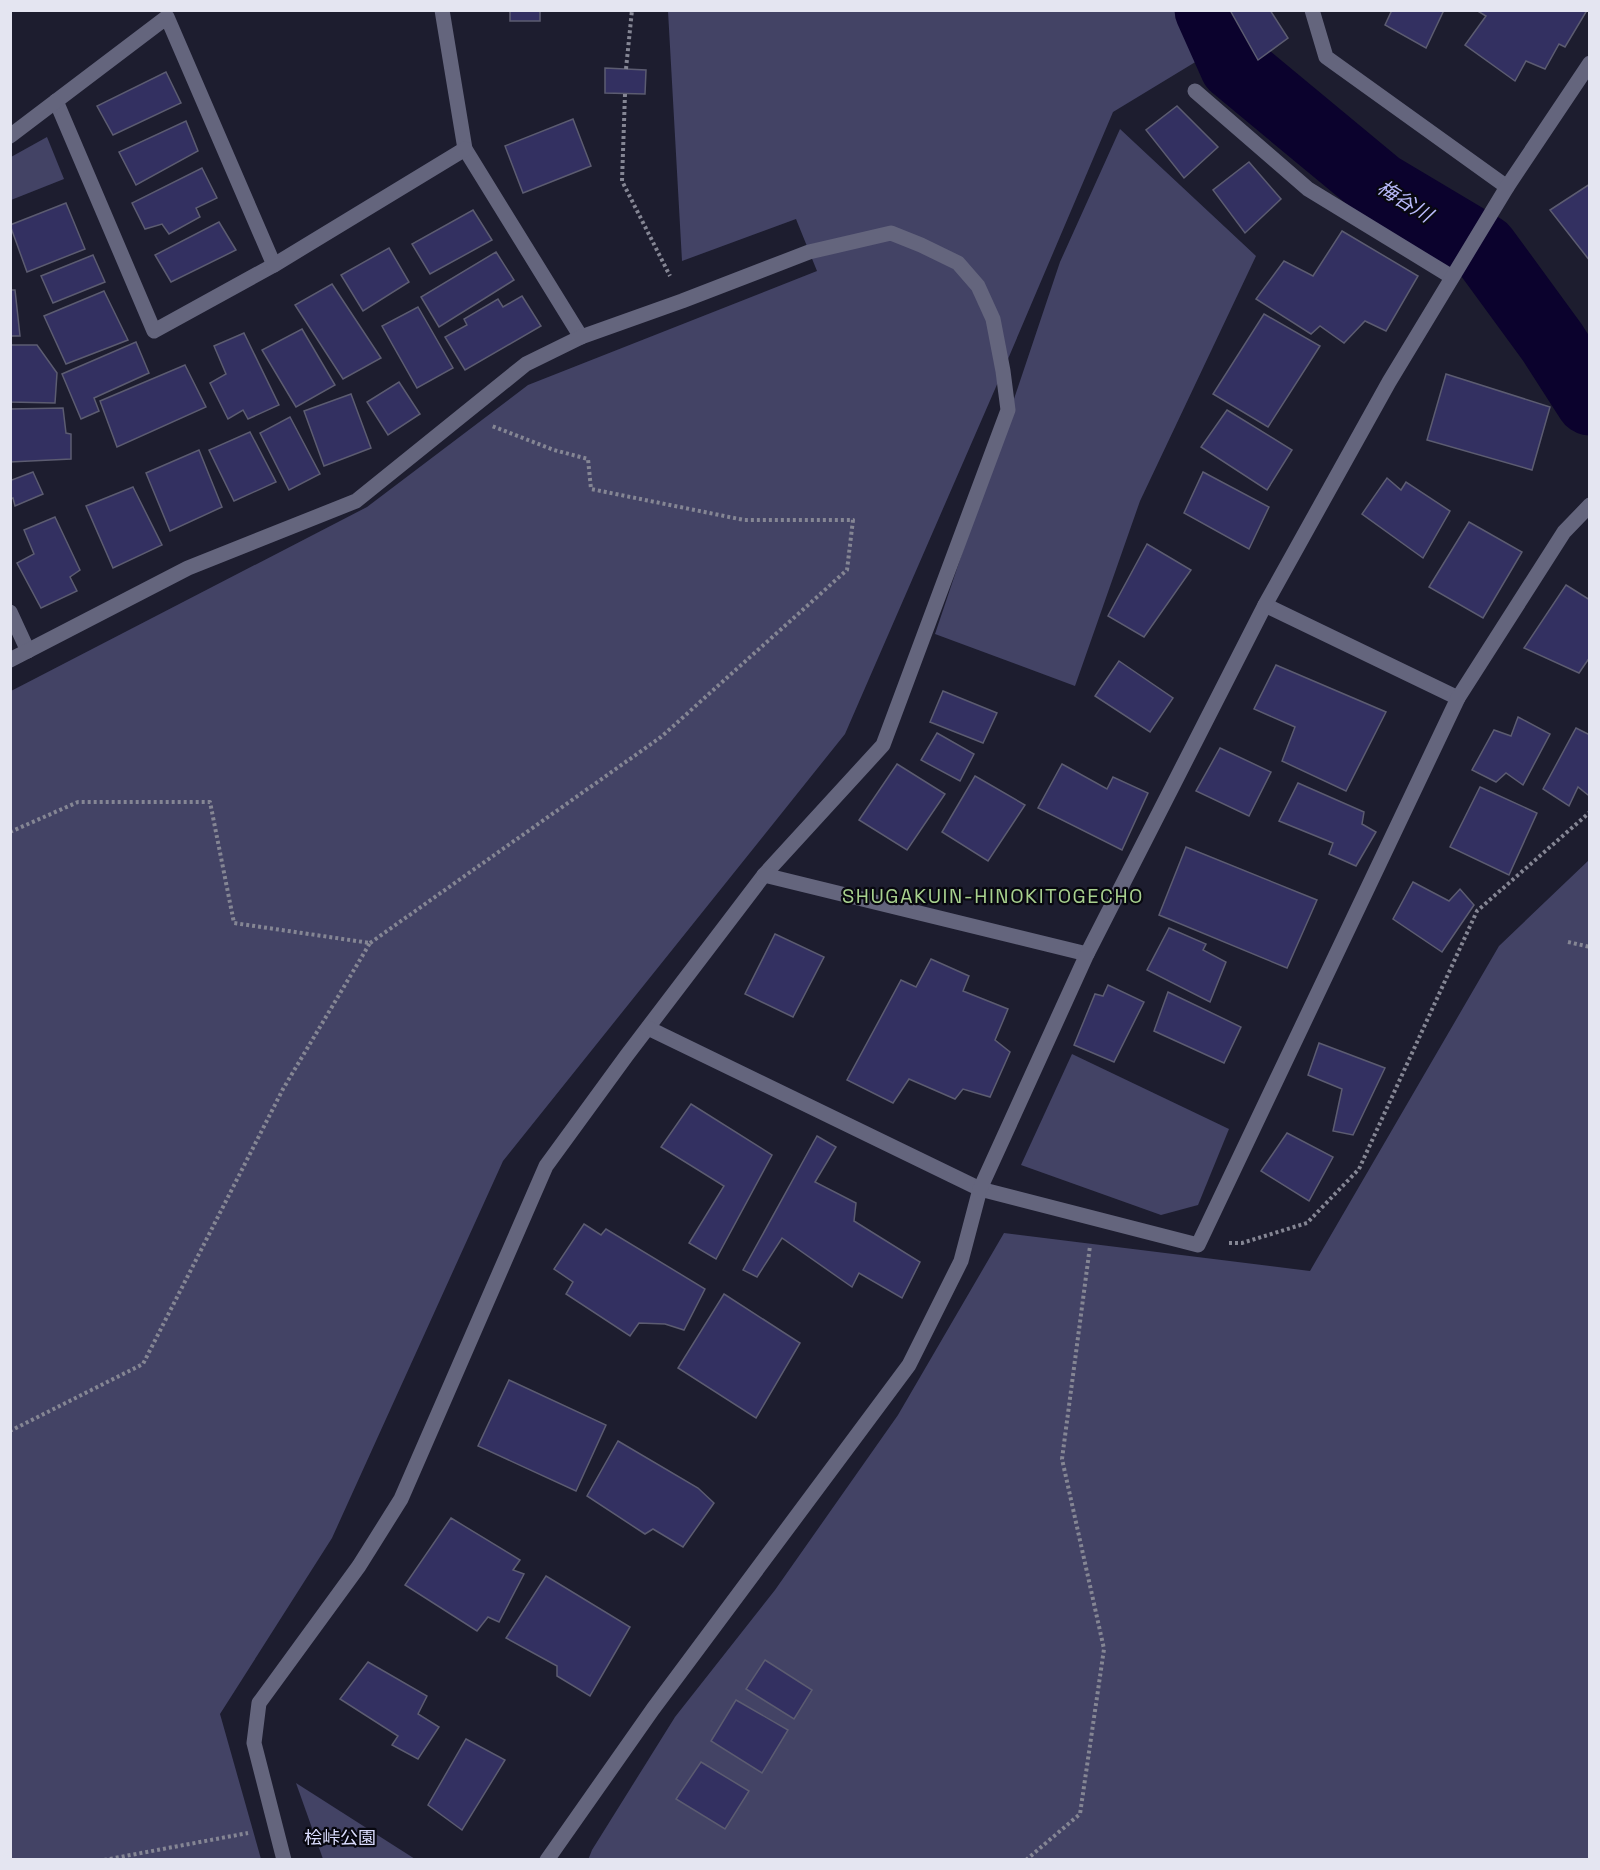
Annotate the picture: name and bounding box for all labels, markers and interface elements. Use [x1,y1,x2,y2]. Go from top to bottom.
water label: 梅谷川 [1373,174,1439,229]
district label: SHUGAKUIN-HINOKITOGECHO [842,883,1144,909]
park label: 桧峠公園 [304,1826,376,1849]

